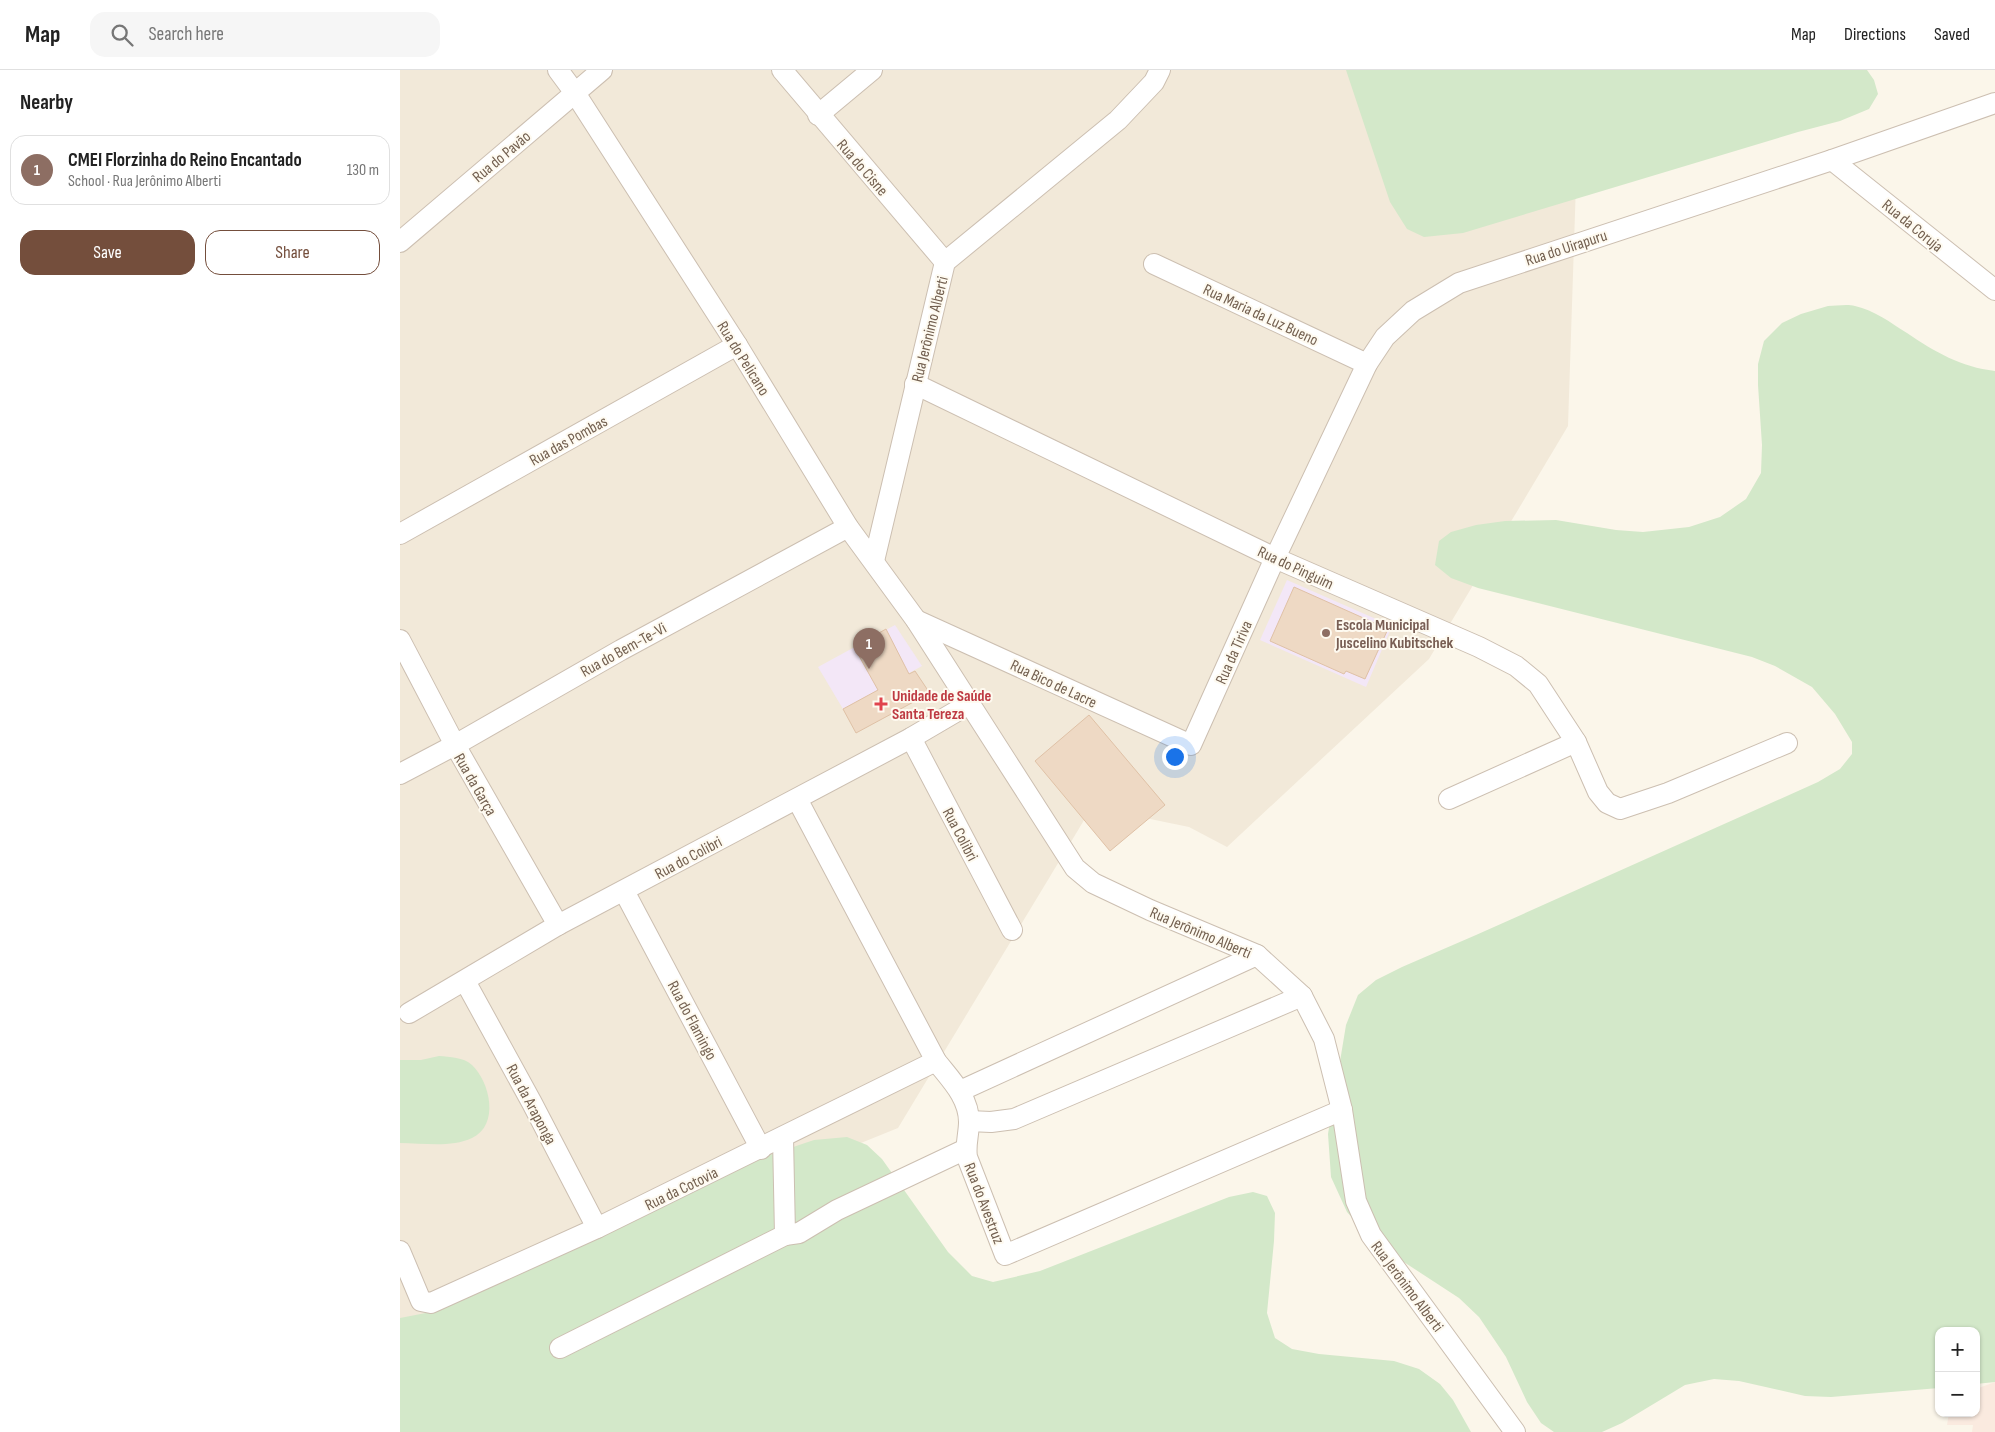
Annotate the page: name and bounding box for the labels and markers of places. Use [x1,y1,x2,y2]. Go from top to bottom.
place label: Escola Municipal Juscelino Kubitschek [1335,616,1454,653]
marker: Escola Municipal Juscelino Kubitschek [1320,627,1332,639]
pin: 1 [853,628,885,669]
place label: Unidade de Saúde Santa Tereza [892,687,992,724]
marker: Unidade de Saúde Santa Tereza [874,697,888,711]

